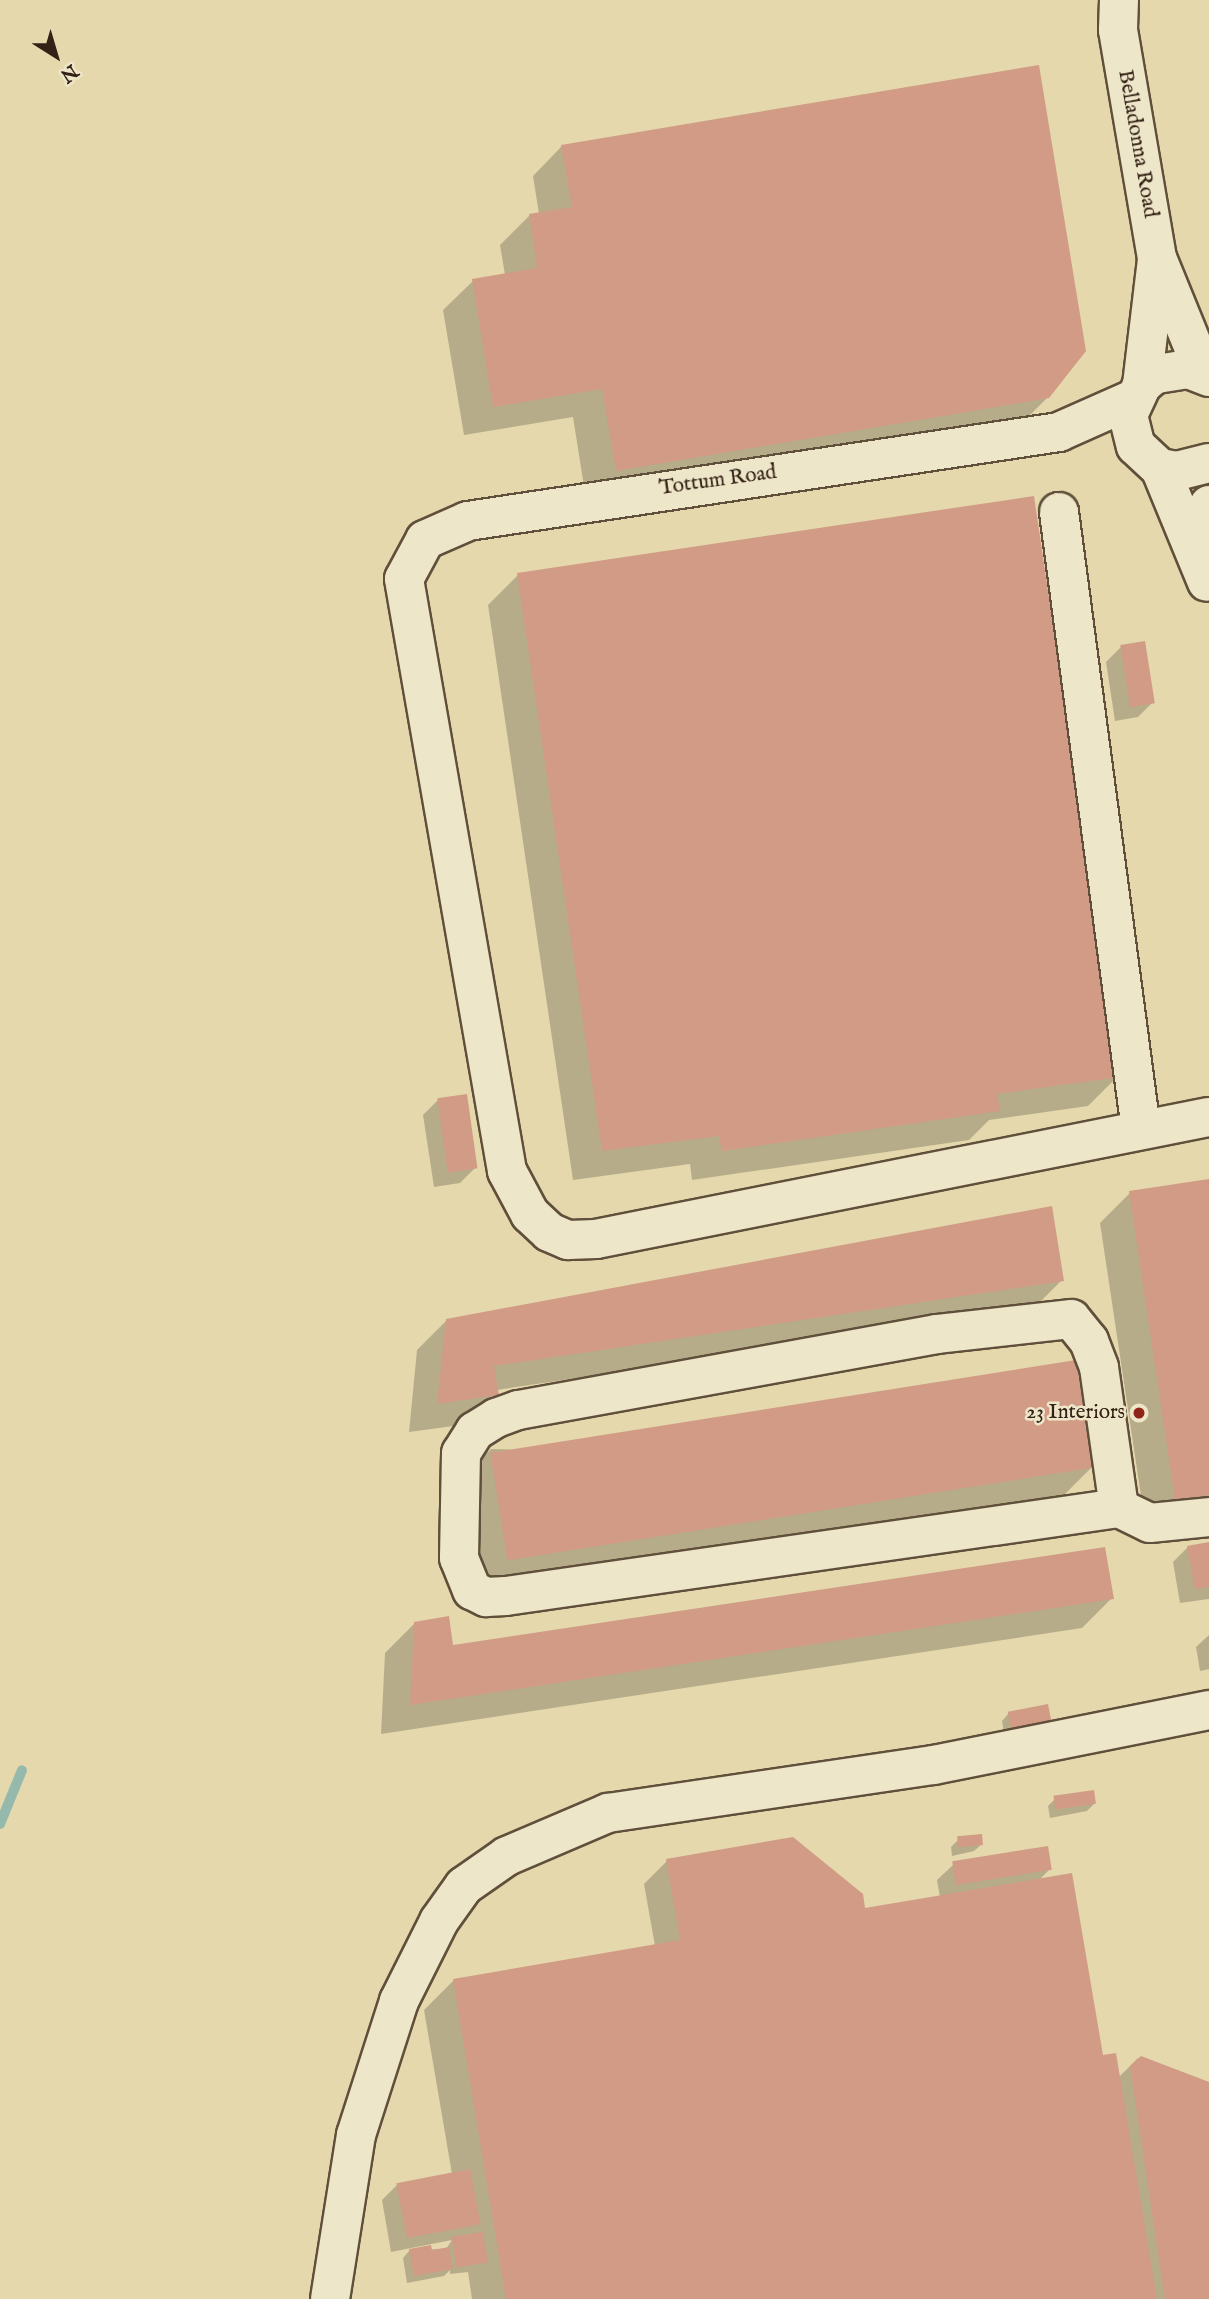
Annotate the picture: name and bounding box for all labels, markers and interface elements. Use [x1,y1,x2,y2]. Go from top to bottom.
north arrow [21,21,91,91]
text: N [55,58,82,87]
street label: Belladonna Road [1112,68,1162,220]
street label: Tottum Road [658,460,778,502]
place label: 23 Interiors [1026,1400,1125,1426]
marker: 23 Interiors [1131,1405,1147,1421]

